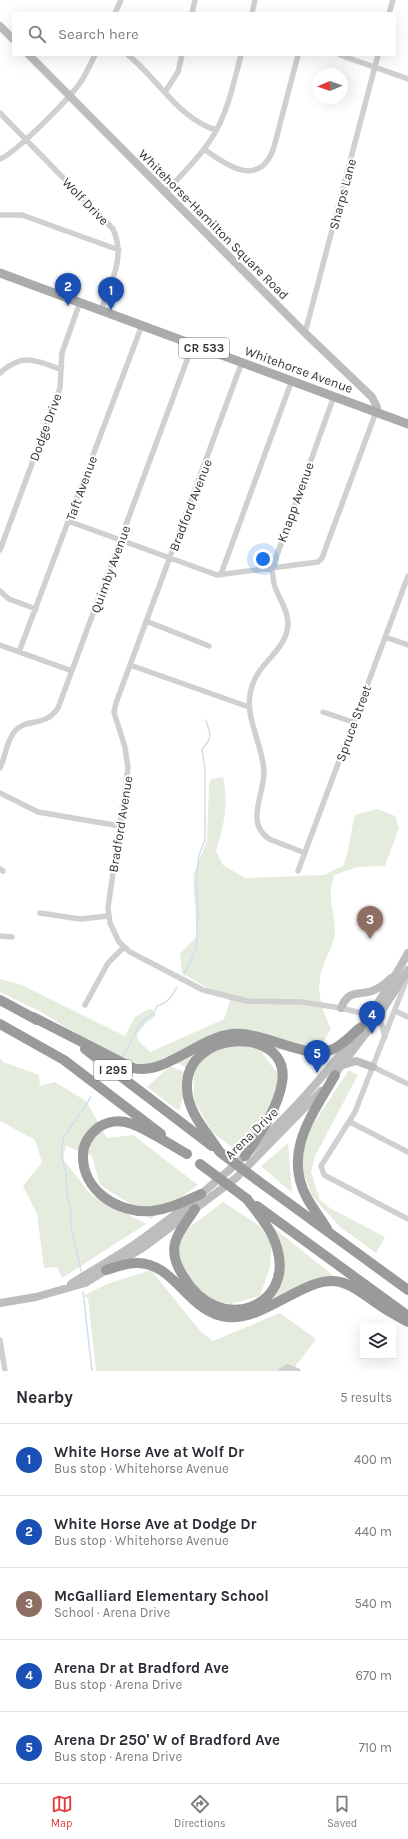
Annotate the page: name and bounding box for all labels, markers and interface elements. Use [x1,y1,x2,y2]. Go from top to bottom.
search box [12,12,396,56]
icon: search [26,23,48,45]
text: Search here [58,25,139,43]
north arrow [312,68,348,104]
street label: Whitehorse-Hamilton Square Road [135,146,292,303]
street label: Sharps Lane [326,157,359,231]
street label: Wolf Drive [59,175,112,228]
pin: 2 [55,273,81,306]
pin: 1 [98,277,124,310]
road number: CR 533 [179,338,229,358]
street label: Whitehorse Avenue [243,343,355,396]
street label: Dodge Drive [26,391,65,463]
street label: Taft Avenue [63,453,100,523]
street label: Bradford Avenue [166,457,215,553]
street label: Knapp Avenue [274,460,317,544]
street label: Quimby Avenue [88,523,133,615]
your location [253,549,273,569]
street label: Spruce Street [333,683,374,763]
street label: Bradford Avenue [105,774,136,873]
pin: 3 [357,906,383,939]
pin: 4 [359,1001,385,1034]
pin: 5 [304,1040,330,1073]
road number: I 295 [94,1060,132,1080]
street label: Arena Drive [222,1104,281,1162]
map controls [360,1323,396,1359]
button: layers [360,1323,396,1359]
text: Nearby [16,1387,73,1407]
text: 5 results [340,1390,392,1405]
text: White Horse Ave at Wolf Dr [54,1443,244,1461]
text: 1 [27,1452,31,1467]
text: 400 m [354,1452,392,1467]
text: Bus stop · Whitehorse Avenue [54,1461,229,1476]
text: White Horse Ave at Dodge Dr [54,1515,257,1533]
text: 2 [25,1524,33,1539]
text: 440 m [355,1524,392,1539]
text: Bus stop · Whitehorse Avenue [54,1533,229,1548]
text: McGalliard Elementary School [54,1587,269,1605]
text: 3 [25,1596,33,1611]
text: 540 m [354,1596,392,1611]
text: School · Arena Drive [54,1605,170,1620]
text: Arena Dr at Bradford Ave [54,1659,229,1677]
text: 4 [25,1668,33,1683]
text: 670 m [355,1668,392,1683]
text: Bus stop · Arena Drive [54,1677,182,1692]
text: Arena Dr 250' W of Bradford Ave [54,1731,280,1749]
text: 5 [25,1740,33,1755]
text: 710 m [359,1740,392,1755]
text: Bus stop · Arena Drive [54,1749,182,1764]
tab: Map [51,1793,73,1830]
tab: Directions [174,1793,226,1830]
tab: Saved [327,1793,357,1830]

